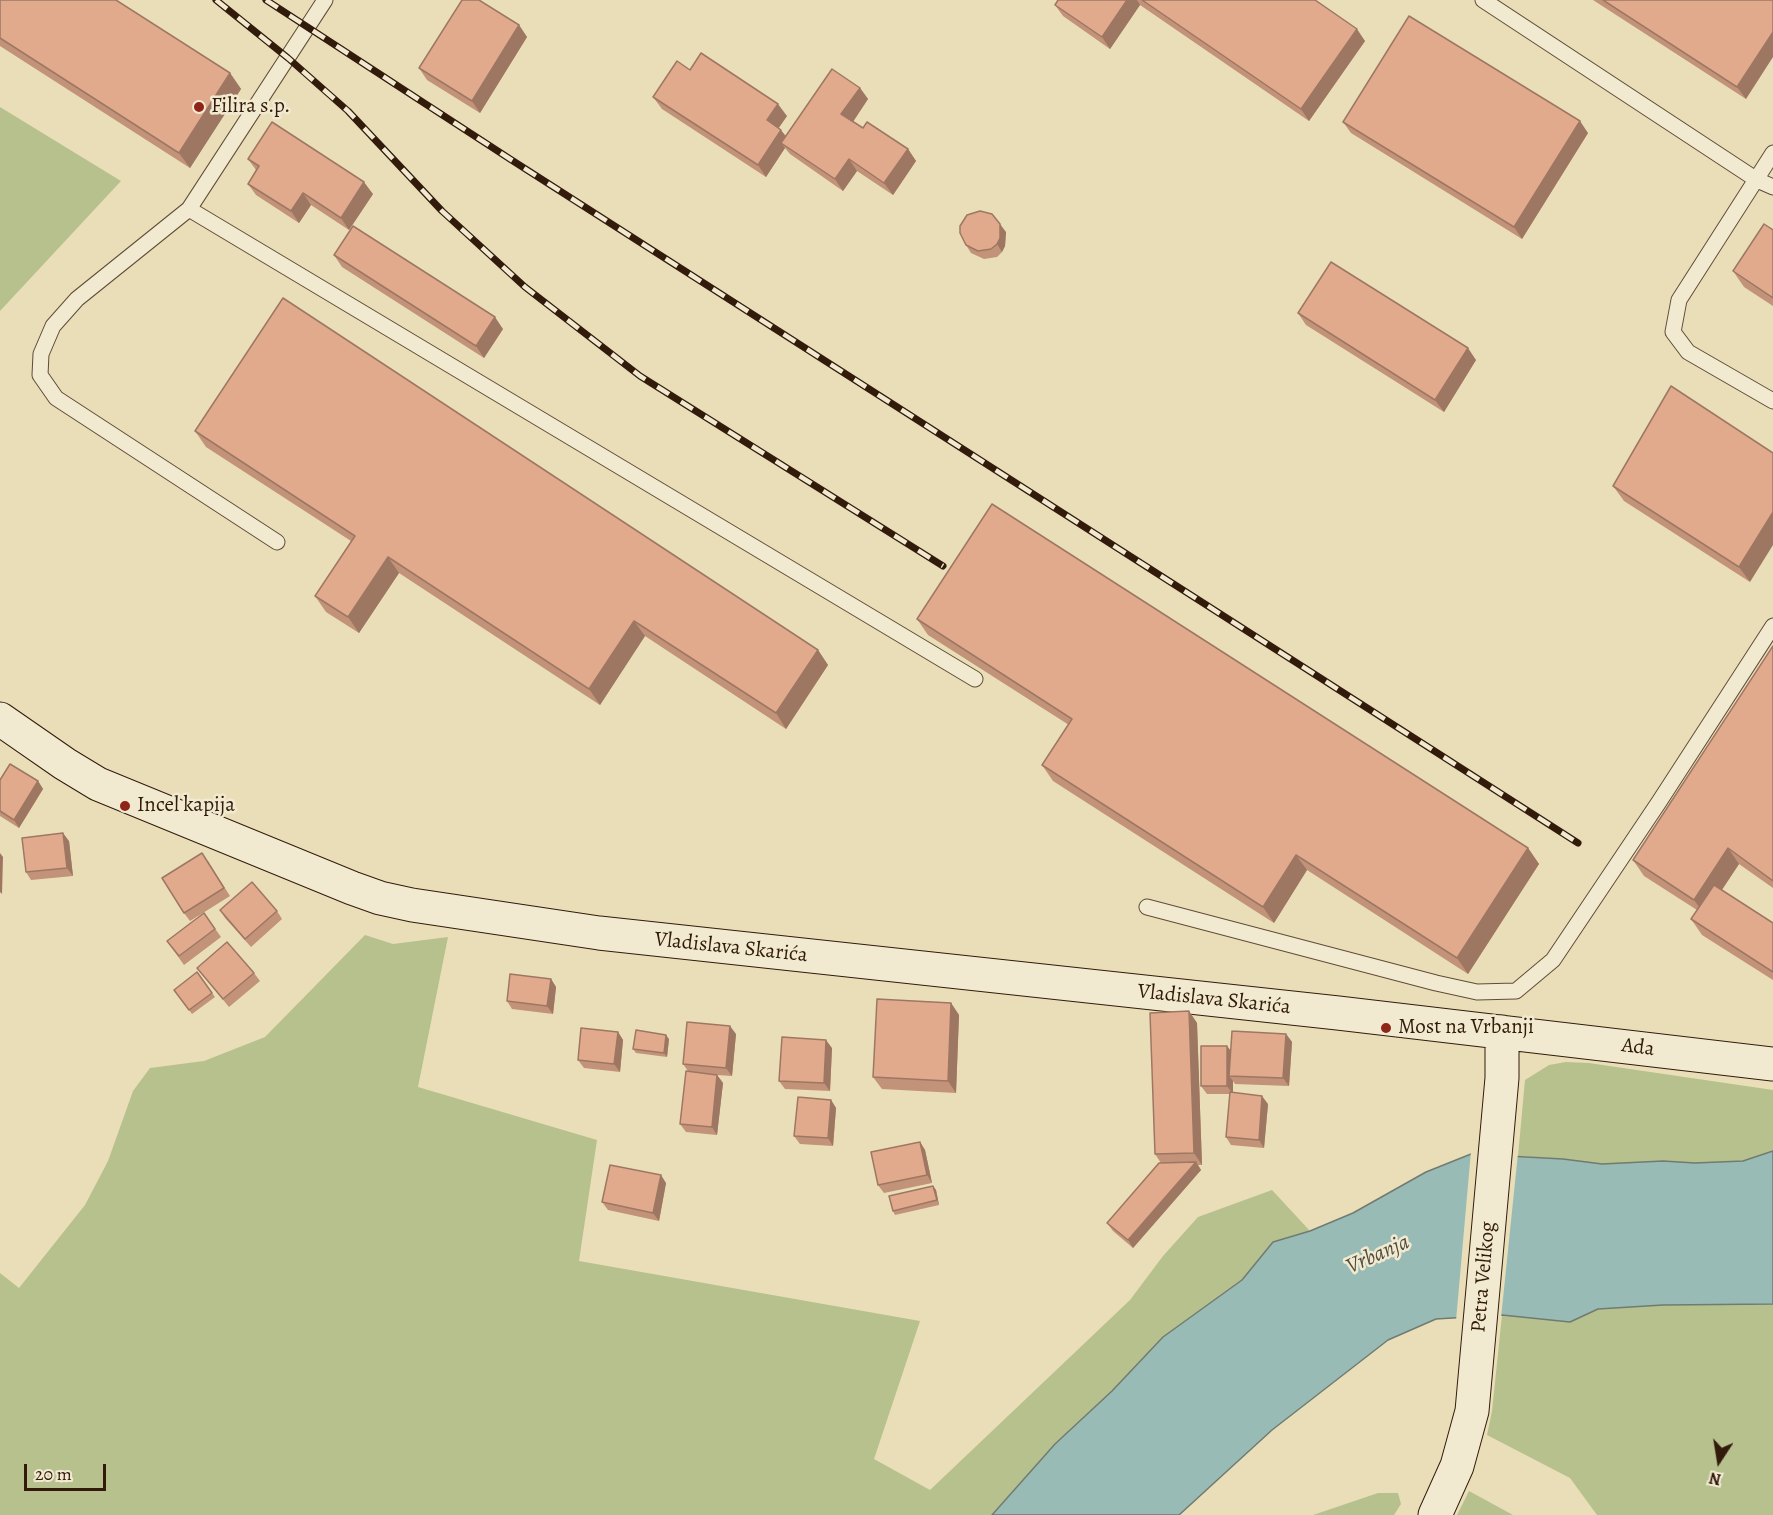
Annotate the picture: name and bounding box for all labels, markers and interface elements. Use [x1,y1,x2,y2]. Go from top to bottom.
place label: Filira s.p. [211,94,291,120]
marker: Filira s.p. [192,100,206,114]
place label: Incel kapija [137,793,235,819]
marker: Incel kapija [118,799,132,813]
street label: Vladislava Skarića [653,927,809,969]
street label: Vladislava Skarića [1136,979,1292,1021]
place label: Most na Vrbanji [1398,1015,1534,1041]
marker: Most na Vrbanji [1379,1021,1393,1035]
street label: Ada [1620,1033,1656,1063]
street label: Petra Velikog [1467,1220,1501,1334]
water label: Vrbanja [1342,1229,1414,1281]
north arrow [1689,1431,1749,1491]
scale bar [27,1452,110,1490]
text: 20 m [35,1462,72,1486]
text: N [1707,1467,1723,1491]

